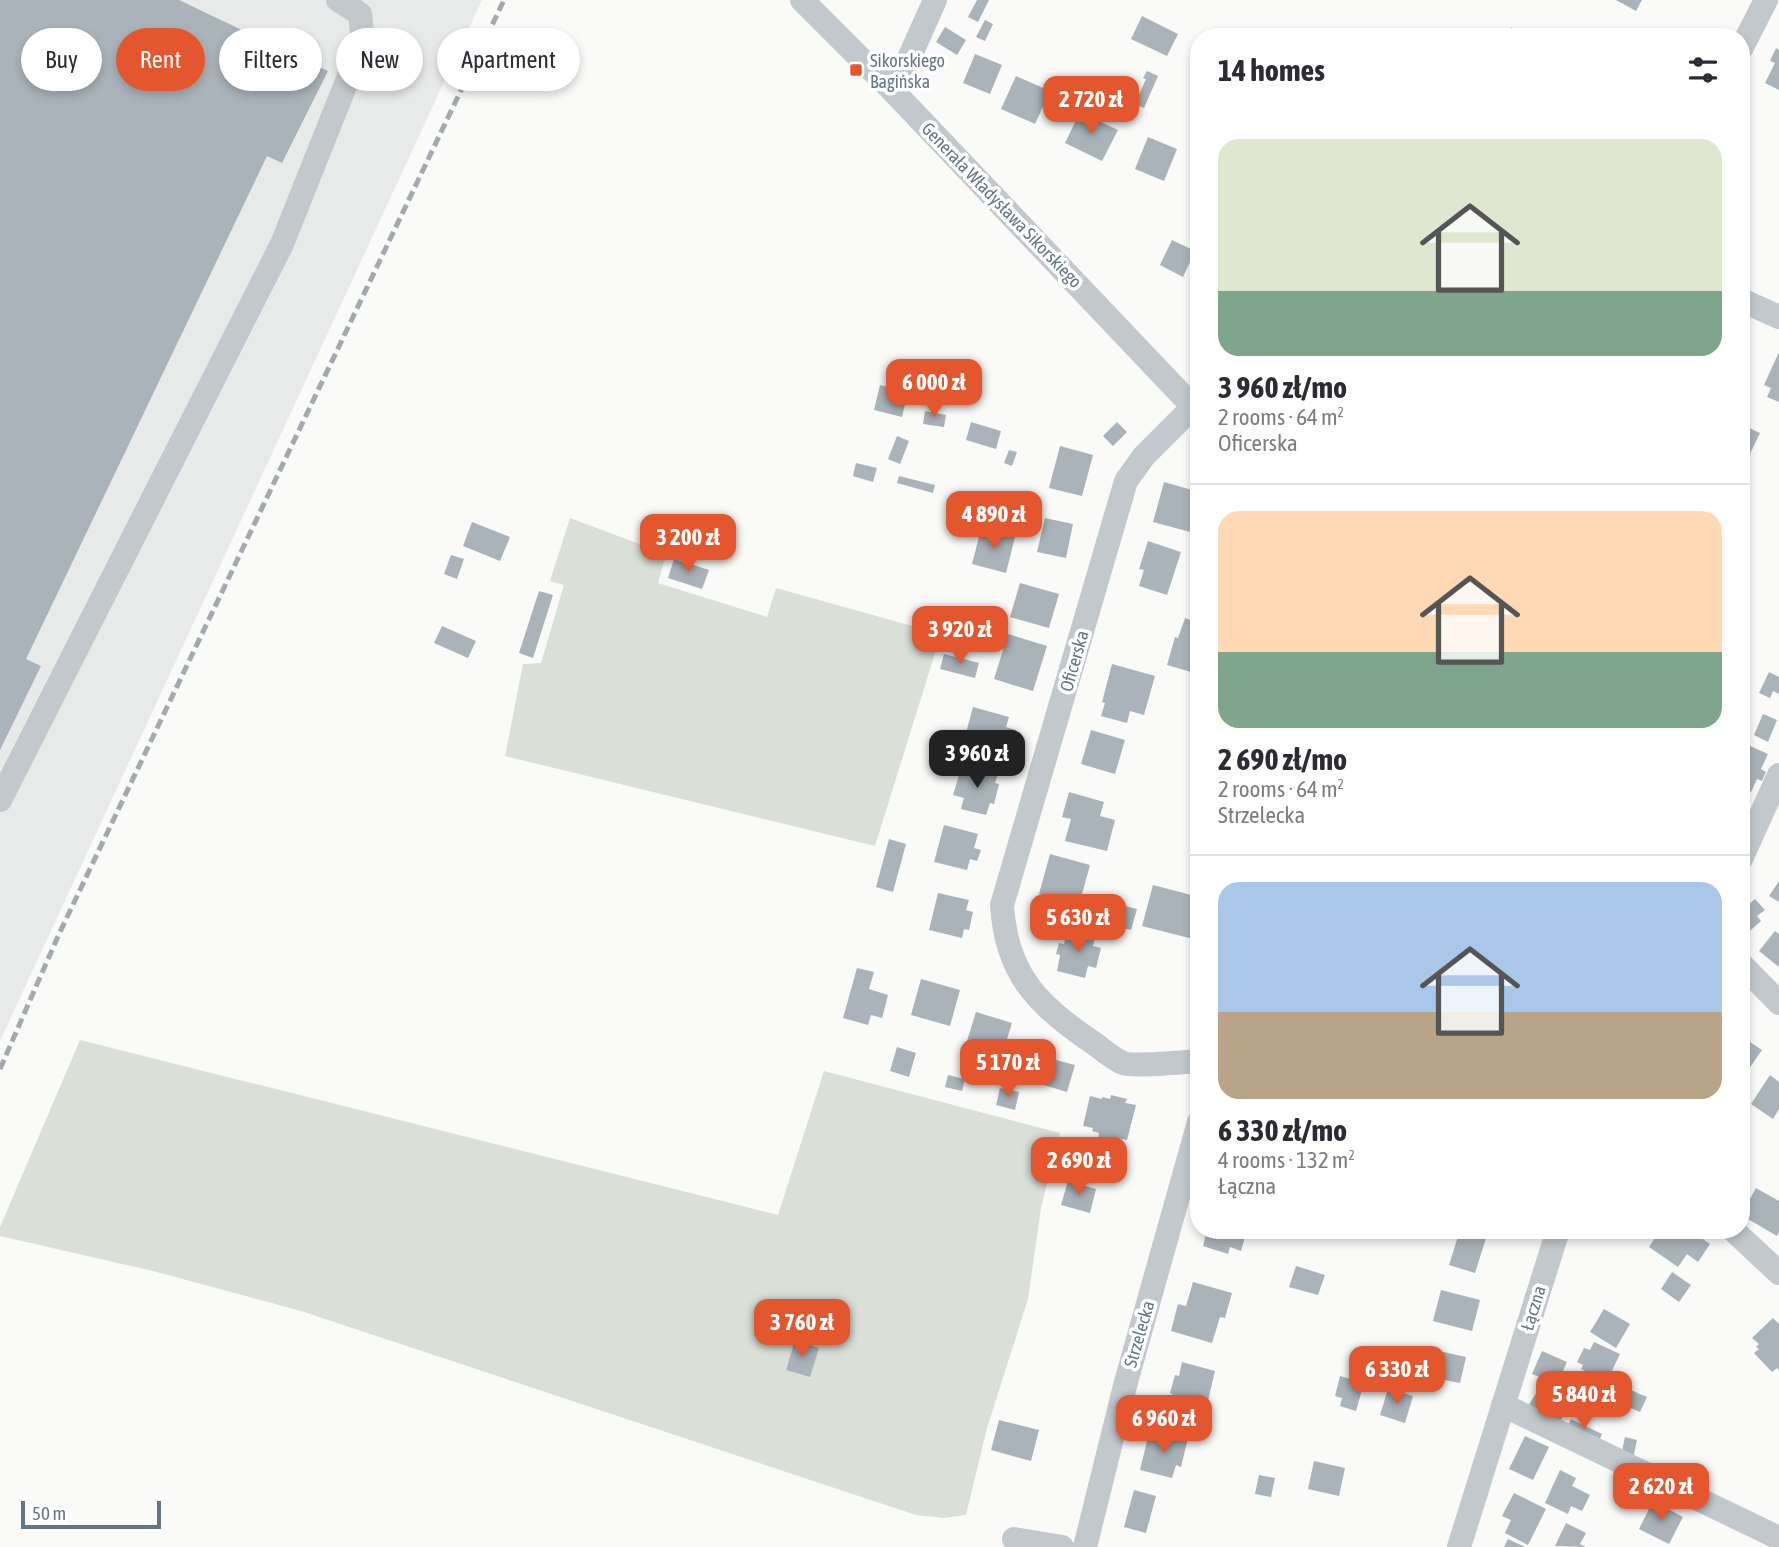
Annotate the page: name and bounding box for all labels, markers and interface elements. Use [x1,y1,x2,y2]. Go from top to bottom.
chip: Buy [21,28,102,91]
chip: Rent [116,28,205,91]
chip: Filters [219,28,322,91]
chip: New [336,28,423,91]
chip: Apartment [437,28,580,91]
place label: Sikorskiego Bagińska [870,50,945,92]
icon: filters [1684,51,1722,89]
text: 14 homes [1218,53,1325,87]
marker: Sikorskiego Bagińska [848,62,864,78]
pin: 2 720 zł [1019,76,1163,136]
text: 2 720 zł [1059,86,1123,112]
street label: Generała Władysława Sikorskiego [918,118,1086,292]
icon: home [1407,185,1533,311]
pin: 6 000 zł [862,360,1006,419]
text: 6 000 zł [902,369,966,395]
text: 3 960 zł/mo [1218,370,1347,404]
text: 2 rooms · 64 m² [1218,404,1344,430]
text: Oficerska [1218,430,1298,456]
pin: 4 890 zł [922,491,1066,551]
text: 4 890 zł [962,501,1026,527]
pin: 3 200 zł [616,514,760,574]
text: 3 200 zł [656,524,720,550]
icon: home [1407,557,1533,683]
pin: 3 920 zł [888,606,1032,666]
text: 3 920 zł [928,616,992,642]
street label: Oficerska [1055,628,1093,694]
pin: 3 960 zł [905,730,1049,790]
text: 3 960 zł [945,740,1009,766]
text: 2 690 zł/mo [1218,742,1347,776]
text: 2 rooms · 64 m² [1218,776,1344,802]
text: Strzelecka [1218,802,1305,828]
pin: 5 630 zł [1006,894,1150,954]
text: 5 630 zł [1046,904,1110,930]
icon: home [1407,928,1533,1054]
pin: 5 170 zł [936,1040,1080,1099]
text: 5 170 zł [976,1049,1040,1075]
text: 6 330 zł/mo [1218,1113,1347,1147]
pin: 2 690 zł [1007,1138,1151,1197]
text: 2 690 zł [1047,1147,1111,1173]
text: 4 rooms · 132 m² [1218,1147,1355,1173]
text: Łączna [1218,1173,1276,1199]
street label: Łączna [1516,1283,1550,1333]
street label: Strzelecka [1120,1298,1158,1370]
pin: 3 760 zł [730,1300,874,1359]
text: 3 760 zł [770,1309,834,1335]
pin: 6 330 zł [1325,1346,1469,1406]
text: 6 330 zł [1365,1356,1429,1382]
pin: 5 840 zł [1512,1372,1656,1431]
text: 5 840 zł [1552,1381,1616,1407]
pin: 6 960 zł [1092,1396,1236,1455]
text: 6 960 zł [1132,1405,1196,1431]
pin: 2 620 zł [1589,1464,1733,1523]
text: 2 620 zł [1629,1473,1693,1499]
scale bar [21,1498,161,1530]
text: 50 m [32,1502,66,1524]

